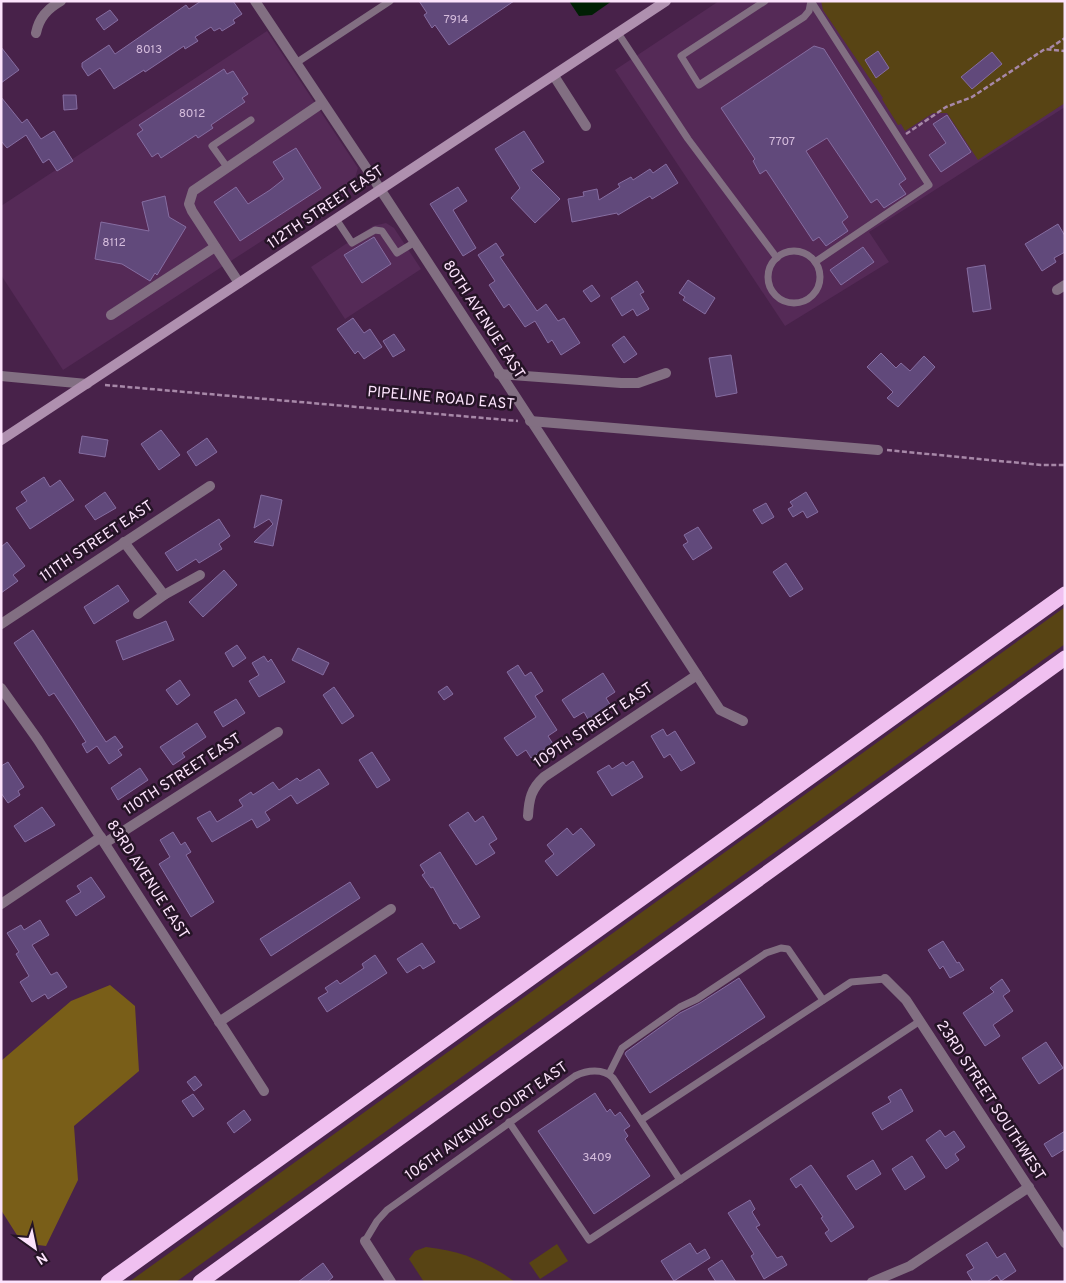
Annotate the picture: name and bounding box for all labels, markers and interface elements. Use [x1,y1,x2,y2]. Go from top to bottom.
house number: 7914 [443,12,469,28]
house number: 8013 [136,42,162,58]
house number: 8012 [179,106,205,122]
house number: 7707 [769,134,795,150]
street label: 112TH STREET EAST [264,162,388,254]
house number: 8112 [102,235,126,251]
street label: 80TH AVENUE EAST [438,257,528,383]
street label: PIPELINE ROAD EAST [367,383,515,415]
street label: 111TH STREET EAST [37,497,157,587]
street label: 109TH STREET EAST [531,679,657,773]
street label: 110TH STREET EAST [121,730,245,820]
street label: 83RD AVENUE EAST [101,817,193,943]
street label: 23RD STREET SOUTHWEST [931,1017,1049,1185]
street label: 106TH AVENUE COURT EAST [402,1058,572,1186]
house number: 3409 [582,1150,612,1166]
north arrow [10,1223,60,1273]
text: N [32,1248,50,1268]

